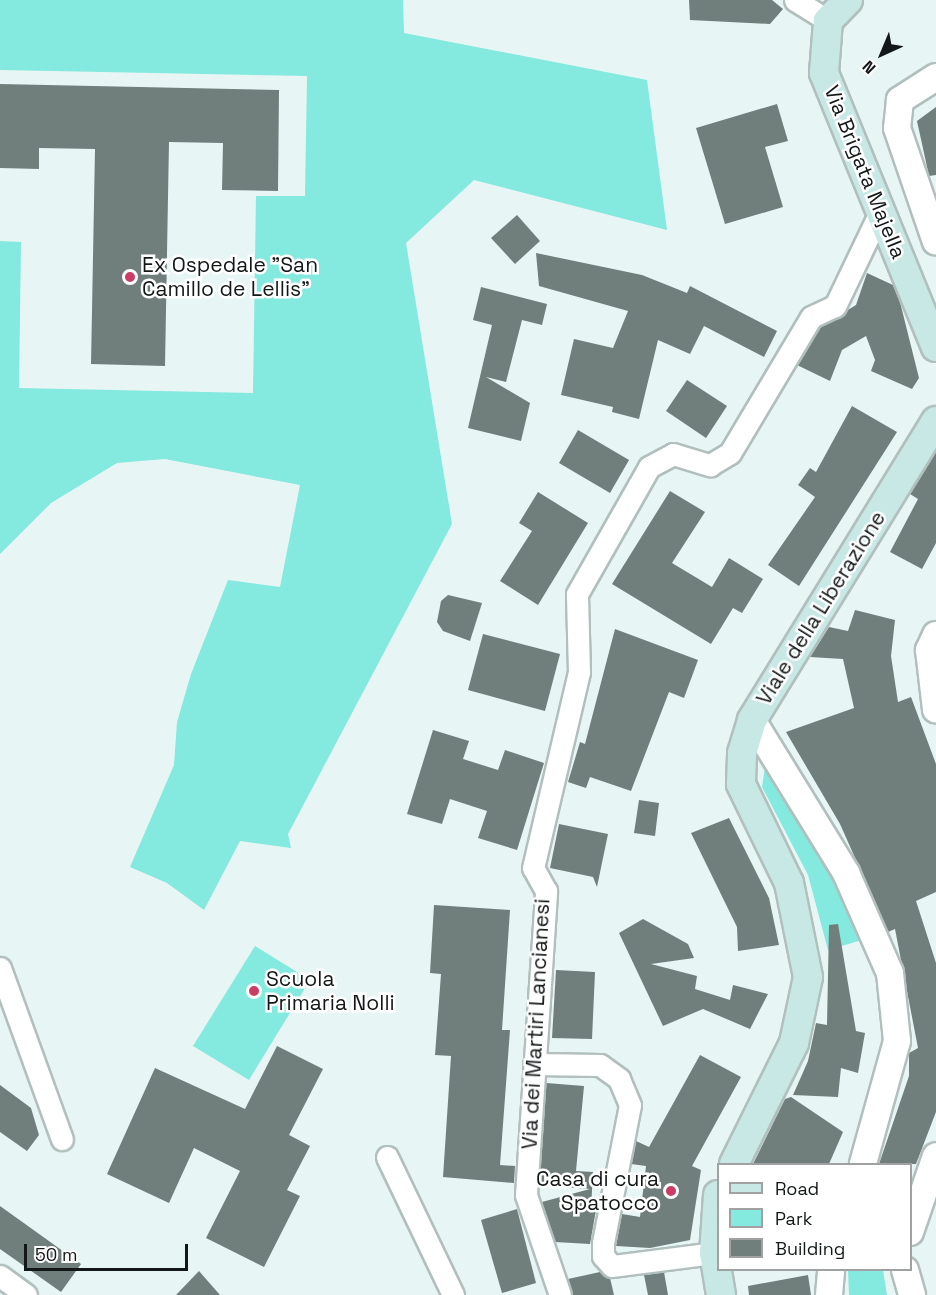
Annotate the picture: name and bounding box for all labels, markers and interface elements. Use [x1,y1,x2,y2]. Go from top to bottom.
north arrow [852,24,912,84]
text: N [858,56,880,79]
street label: Via Brigata Majella [819,82,911,262]
place label: Ex Ospedale "San Camillo de Lellis" [142,252,318,302]
marker: Ex Ospedale "San Camillo de Lellis" [123,270,137,284]
street label: Viale della Liberazione [751,507,891,709]
street label: Via dei Martiri Lancianesi [517,898,555,1150]
place label: Scuola Primaria Nolli [266,966,395,1016]
marker: Scuola Primaria Nolli [247,984,261,998]
legend [717,1163,912,1271]
place label: Casa di cura Spatocco [536,1166,659,1216]
text: Road [775,1177,819,1200]
marker: Casa di cura Spatocco [664,1184,678,1198]
text: Park [775,1207,812,1230]
scale bar [27,1232,190,1270]
text: Building [775,1237,845,1260]
text: 50 m [35,1243,77,1266]

